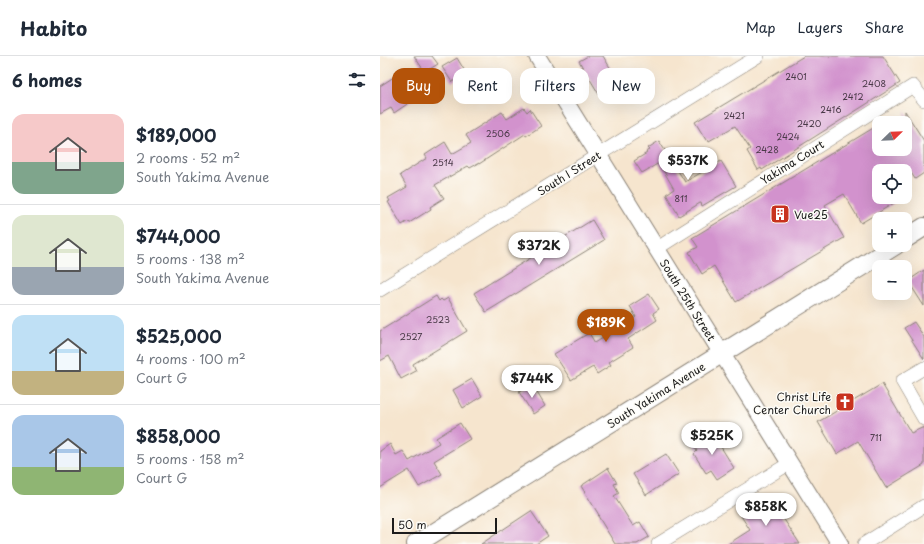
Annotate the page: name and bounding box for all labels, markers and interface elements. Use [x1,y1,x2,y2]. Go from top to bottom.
text: Habito [20,14,87,42]
text: Map [746,17,776,38]
text: Layers [798,17,843,38]
text: Share [865,17,904,38]
text: 6 homes [12,67,82,93]
chip: Buy [392,68,445,104]
chip: Rent [453,68,512,104]
chip: Filters [520,68,589,104]
chip: New [597,68,655,104]
icon: filters [346,69,368,91]
house number: 2401 [785,69,807,83]
house number: 2408 [862,76,886,90]
house number: 2412 [842,89,864,103]
house number: 2416 [820,102,842,116]
house number: 2421 [723,108,745,122]
house number: 2420 [797,116,822,130]
north arrow [872,116,912,156]
map controls [872,116,912,300]
text: $189,000 [136,122,216,148]
house number: 2506 [486,126,510,140]
house number: 2424 [776,129,800,143]
icon: home [44,130,92,178]
street label: Yakima Court [757,135,828,188]
house number: 2428 [755,142,779,156]
street label: South I Street [534,146,605,199]
pin: $537K [660,147,716,181]
text: 2 rooms · 52 m² [136,148,240,167]
text: $537K [667,150,709,169]
house number: 2514 [432,155,454,169]
button: locate [872,164,912,204]
text: South Yakima Avenue [136,167,269,186]
house number: 811 [674,191,688,205]
building icon: Vue25 [769,203,791,225]
place label: Vue25 [794,206,828,223]
button: + [872,212,912,252]
text: $744,000 [136,223,220,249]
icon: home [44,231,92,279]
pin: $372K [511,232,567,266]
text: $372K [517,235,561,254]
text: 5 rooms · 138 m² [136,249,245,268]
street label: South 25th Street [656,256,720,345]
button: − [872,260,912,300]
text: South Yakima Avenue [136,268,269,287]
pin: $189K [578,309,634,343]
house number: 2523 [426,312,450,326]
text: $189K [586,312,626,331]
text: $525,000 [136,323,222,349]
house number: 2527 [400,329,422,343]
icon: home [44,331,92,379]
text: 4 rooms · 100 m² [136,349,246,368]
street label: South Yakima Avenue [604,358,708,432]
pin: $744K [504,365,560,399]
text: Court G [136,368,188,387]
text: $744K [511,368,553,387]
place label: Christ Life Center Church [753,388,831,418]
church icon: Christ Life Center Church [834,391,856,413]
pin: $525K [684,422,740,456]
text: $858,000 [136,423,220,449]
text: $525K [690,425,734,444]
house number: 711 [870,430,882,444]
icon: home [44,431,92,479]
text: 5 rooms · 158 m² [136,449,244,468]
text: Court G [136,468,188,487]
pin: $858K [738,493,794,527]
text: $858K [745,496,787,515]
scale bar [392,516,497,535]
text: 50 m [398,516,427,533]

